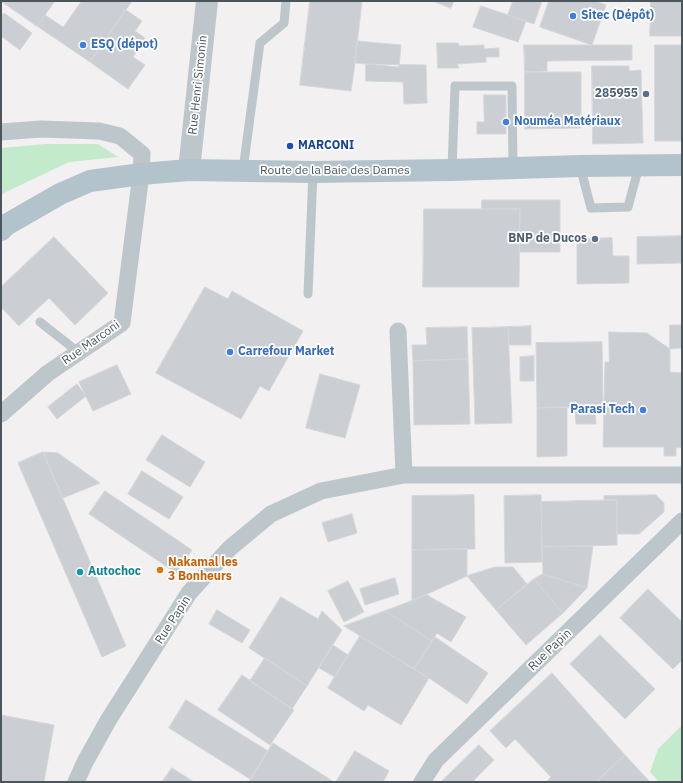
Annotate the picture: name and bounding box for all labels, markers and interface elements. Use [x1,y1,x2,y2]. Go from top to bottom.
place label: Sitec (Dépôt) [581,9,654,23]
marker: Sitec (Dépôt) [568,11,578,21]
street label: Rue Henri Simonin [186,35,210,135]
place label: ESQ (dépot) [91,38,158,52]
marker: ESQ (dépot) [78,40,88,50]
place label: 285955 [595,87,638,101]
marker: 285955 [641,89,651,99]
place label: Nouméa Matériaux [514,115,621,129]
marker: Nouméa Matériaux [501,117,511,127]
place label: MARCONI [298,139,354,153]
marker: MARCONI [285,141,295,151]
street label: Route de la Baie des Dames [260,164,410,178]
place label: BNP de Ducos [508,232,587,246]
marker: BNP de Ducos [590,234,600,244]
street label: Rue Marconi [59,318,123,368]
place label: Carrefour Market [238,345,334,359]
marker: Carrefour Market [225,347,235,357]
place label: Parasi Tech [570,403,635,417]
marker: Parasi Tech [638,405,648,415]
place label: Nakamal les 3 Bonheurs [168,556,238,584]
place label: Autochoc [88,565,141,579]
marker: Nakamal les 3 Bonheurs [155,565,165,575]
marker: Autochoc [75,567,85,577]
street label: Rue Papin [152,593,194,647]
street label: Rue Papin [525,626,575,674]

